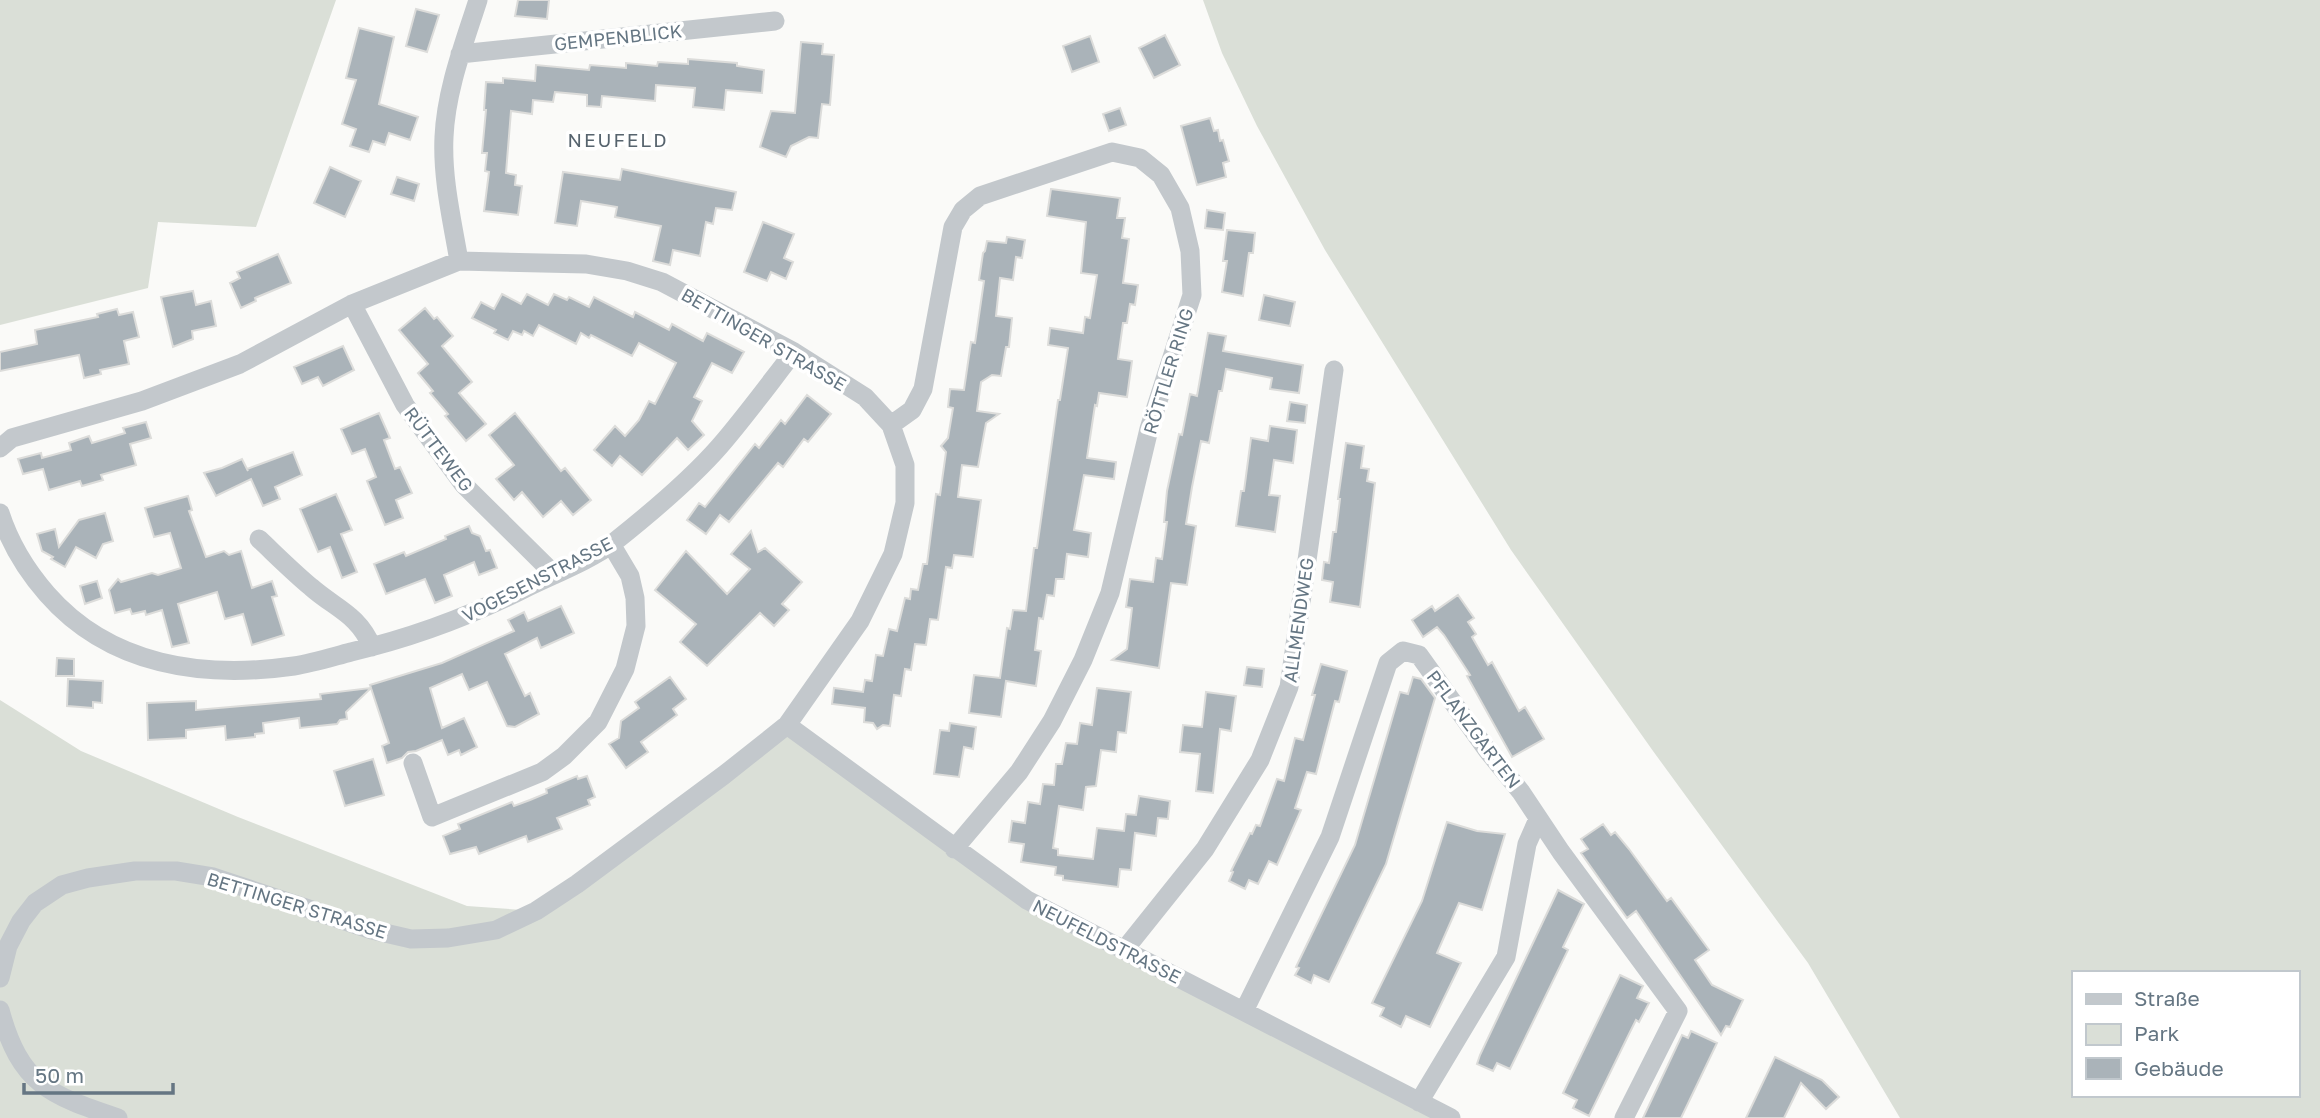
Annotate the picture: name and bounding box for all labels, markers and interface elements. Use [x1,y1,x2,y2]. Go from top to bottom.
street label: GEMPENBLICK [553,19,683,55]
district label: NEUFELD [568,128,668,151]
street label: BETTINGER STRASSE [678,283,850,395]
street label: RÖTTLER RING [1138,305,1198,437]
street label: RÜTTEWEG [400,402,478,496]
street label: VOGESENSTRASSE [458,532,616,626]
street label: ALLMENDWEG [1278,556,1318,684]
street label: PFLANZGARTEN [1423,666,1525,792]
street label: BETTINGER STRASSE [205,867,389,943]
street label: NEUFELDSTRASSE [1029,894,1185,988]
legend [2072,971,2299,1097]
text: Straße [2134,985,2200,1011]
text: Park [2134,1020,2180,1046]
scale bar [24,1052,173,1096]
text: Gebäude [2134,1055,2224,1081]
text: 50 m [35,1062,84,1088]

